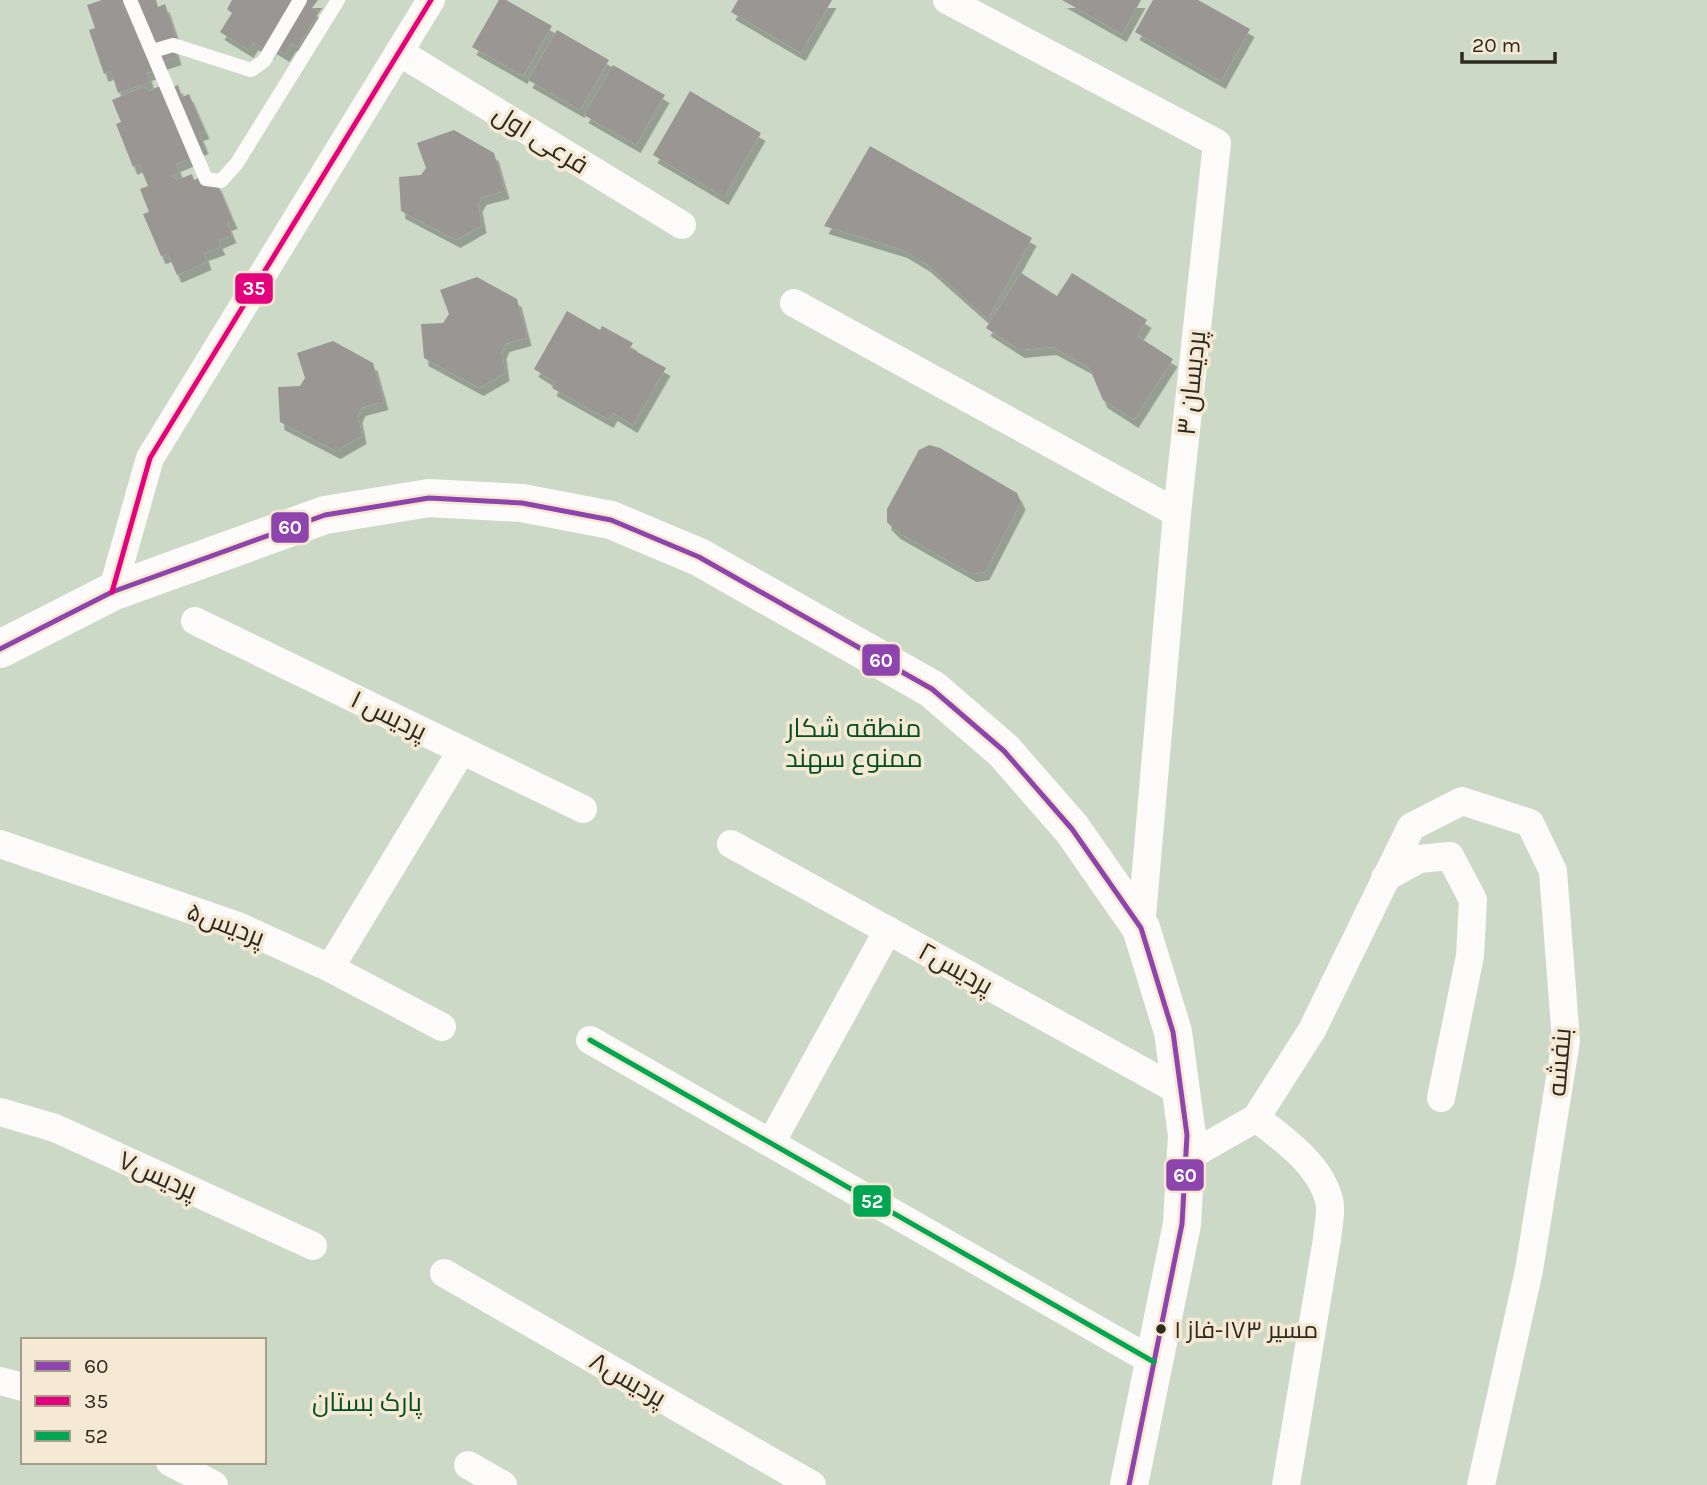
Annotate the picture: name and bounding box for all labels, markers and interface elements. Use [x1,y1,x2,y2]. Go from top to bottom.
scale bar [1462,21,1555,65]
text: 20 m [1472,33,1521,57]
street label: فرعی اول [487,98,594,181]
line badge: 35 [234,272,274,305]
text: 35 [243,278,265,300]
street label: پردیسان ۳ [1171,329,1213,437]
line badge: 60 [270,511,310,544]
text: 60 [278,517,302,539]
line badge: 60 [861,643,901,677]
text: 60 [869,650,893,672]
street label: پردیس ۱ [345,684,432,748]
park label: منطقه شکار ممنوع سهند [785,713,923,775]
street label: پردیس۵ [182,896,269,954]
street label: پردیس۲ [913,935,998,1002]
street label: بنفشه [1541,1027,1578,1098]
street label: پردیس۷ [113,1144,202,1207]
line badge: 60 [1165,1158,1205,1192]
text: 60 [1173,1165,1197,1187]
line badge: 52 [852,1184,892,1218]
text: 52 [861,1191,883,1213]
place label: مسیر ۱۷۳-فاز ۱ [1174,1316,1318,1344]
marker: مسیر ۱۷۳-فاز ۱ [1154,1322,1168,1336]
legend [21,1338,266,1464]
street label: پردیس۸ [584,1345,671,1414]
text: 60 [84,1354,109,1378]
park label: پارک بستان [312,1387,422,1419]
text: 35 [84,1389,108,1413]
text: 52 [84,1424,108,1448]

